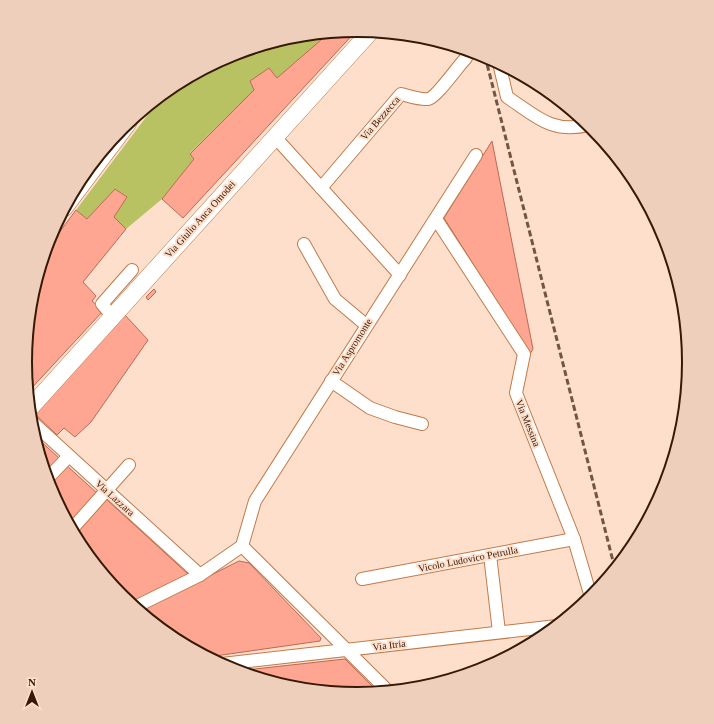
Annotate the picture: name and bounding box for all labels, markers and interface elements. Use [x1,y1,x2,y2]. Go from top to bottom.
street label: Via Bezzecca [358,94,402,142]
street label: Via Giulio Anca Omodei [163,178,238,260]
street label: Via Aspromonte [330,316,374,378]
street label: Via Messina [514,398,543,449]
street label: Via Lazzara [93,478,137,519]
street label: Vicolo Ludovico Petrulla [417,544,519,574]
street label: Via Itria [372,637,407,652]
north arrow [12,672,52,712]
text: N [28,676,36,688]

